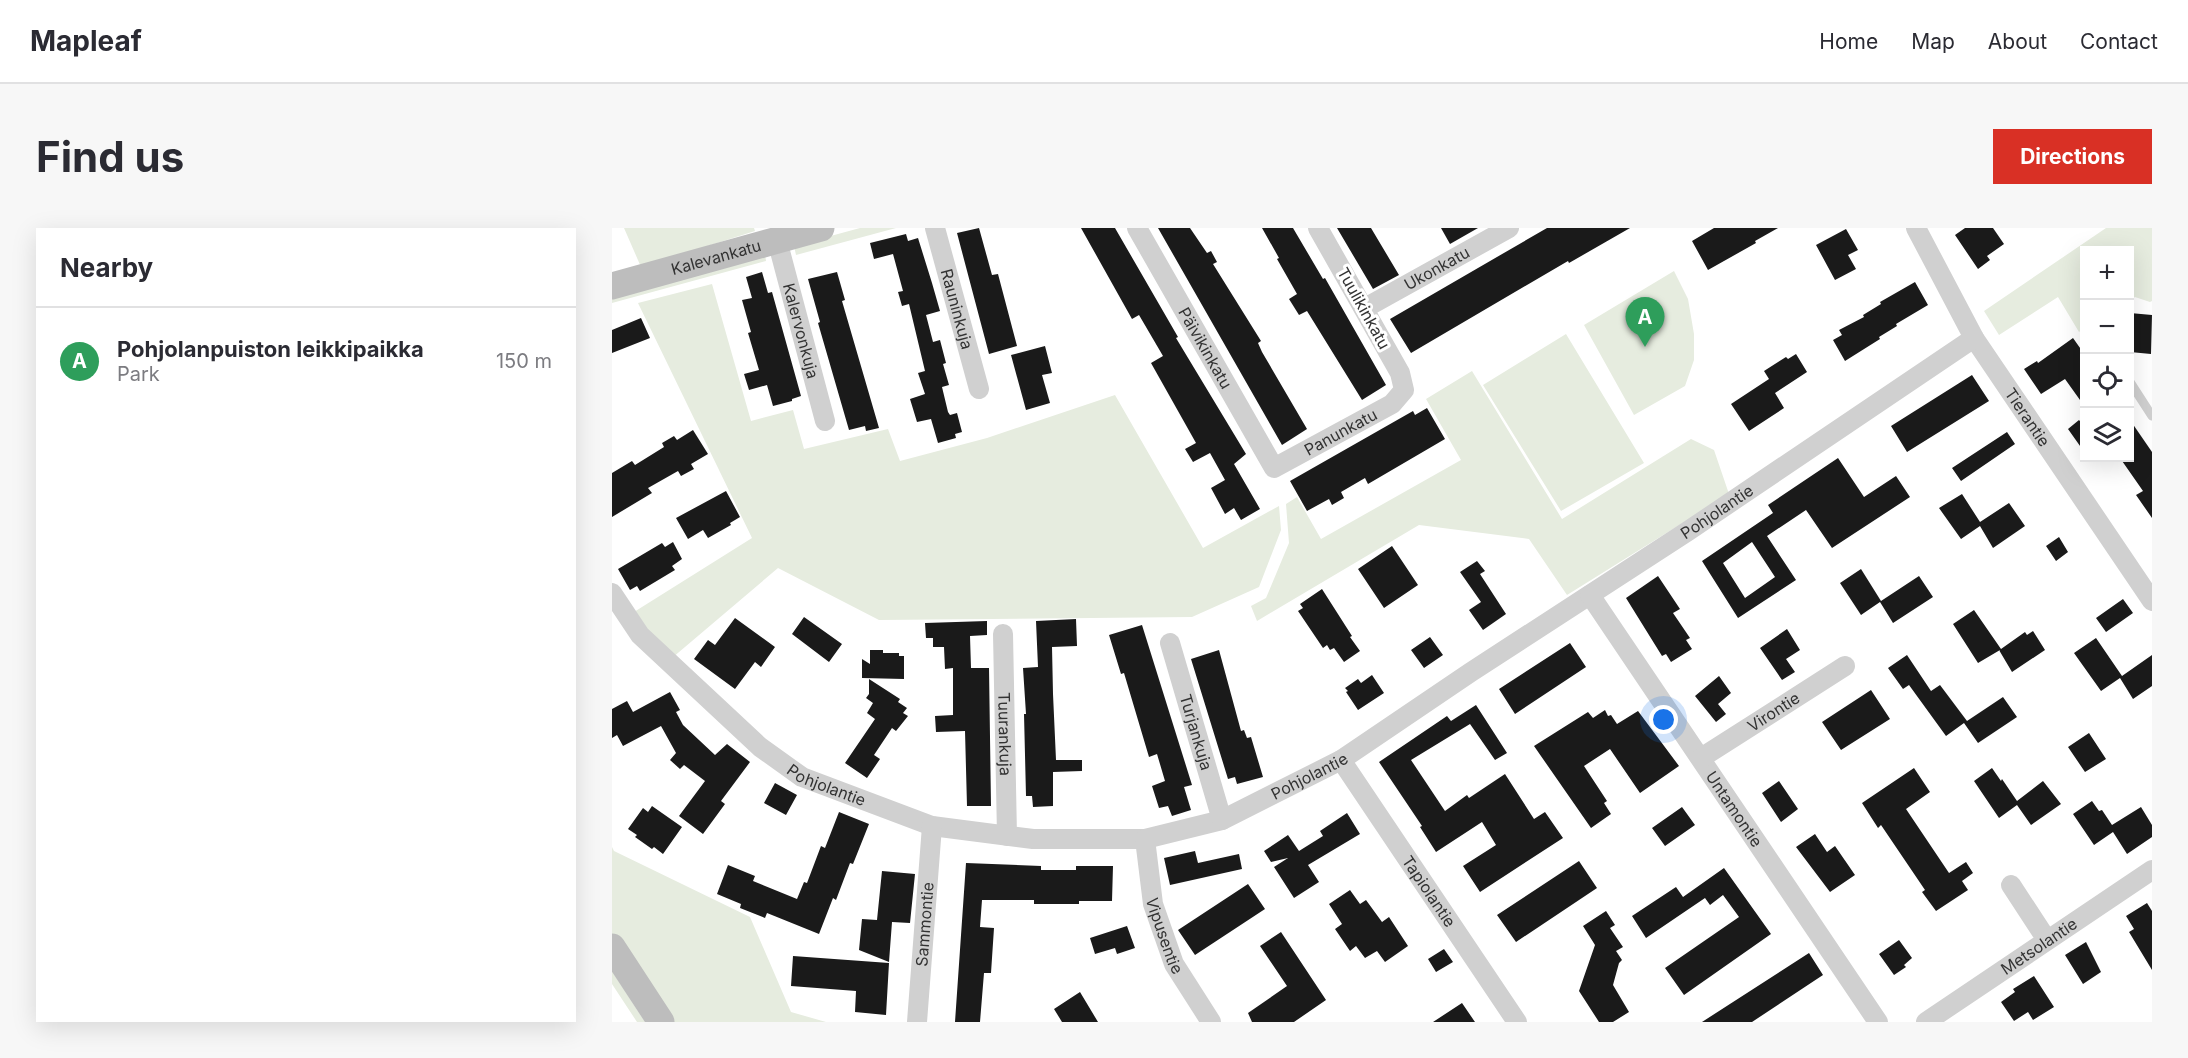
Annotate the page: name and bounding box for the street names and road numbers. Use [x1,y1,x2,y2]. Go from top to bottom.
street label: Kalevankatu [669,235,763,279]
street label: Ukonkatu [1400,242,1473,294]
street label: Tuulikinkatu [1333,264,1395,352]
street label: Rauninkuja [937,267,978,351]
street label: Kalervonkuja [779,281,823,381]
street label: Päivikinkatu [1174,304,1237,392]
street label: Tierantie [2001,384,2055,450]
street label: Panunkatu [1301,404,1380,460]
street label: Pohjolantie [1677,480,1757,543]
street label: Virontie [1744,688,1803,736]
street label: Tuurankuja [994,692,1016,776]
street label: Turjankuja [1176,692,1217,773]
street label: Pohjolantie [1267,748,1352,804]
street label: Pohjolantie [783,760,869,810]
street label: Untamontie [1702,767,1767,851]
street label: Tapiolantie [1398,851,1460,931]
street label: Sammontie [911,881,938,967]
street label: Vipusentie [1142,896,1188,978]
street label: Metsolantie [1997,913,2081,979]

